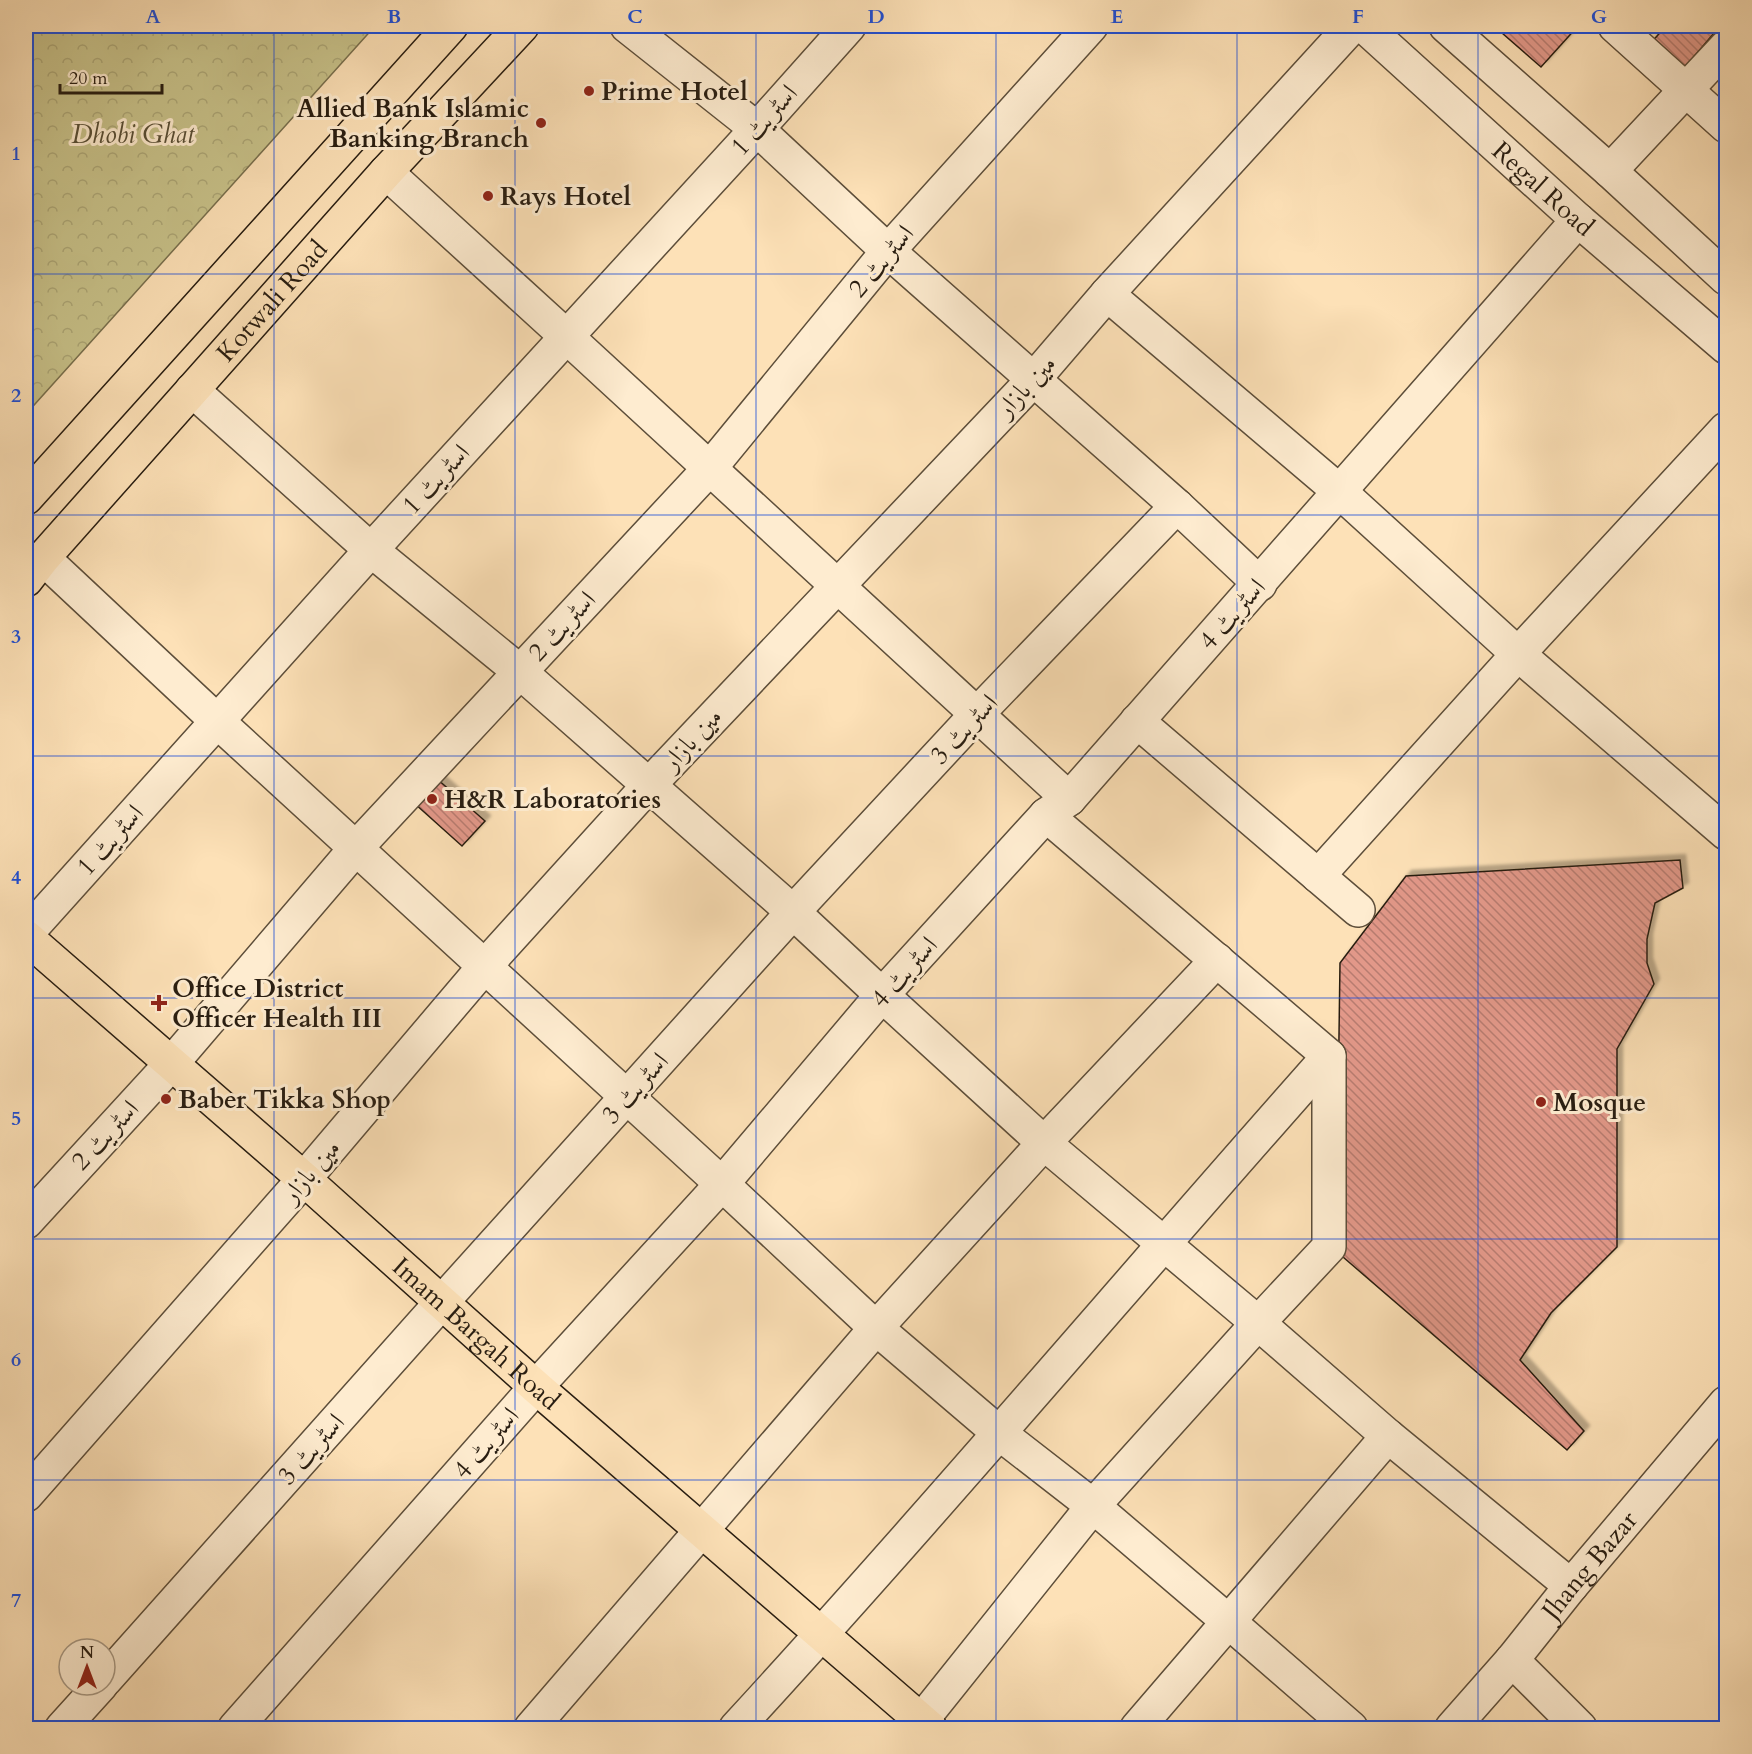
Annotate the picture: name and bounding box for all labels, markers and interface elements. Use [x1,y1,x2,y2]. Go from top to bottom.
text: A [145,3,161,30]
text: B [387,3,401,30]
text: C [627,3,643,30]
text: D [867,3,885,30]
text: E [1111,3,1123,30]
text: F [1352,3,1364,30]
text: G [1591,3,1607,30]
scale bar [60,57,162,95]
text: 20 m [69,66,108,91]
place label: Prime Hotel [601,74,748,109]
street label: اسٹریٹ 1 [723,77,805,163]
marker: Prime Hotel [582,84,596,98]
place label: Allied Bank Islamic Banking Branch [297,91,529,156]
marker: Allied Bank Islamic Banking Branch [534,116,548,130]
park label: Dhobi Ghat [72,117,195,152]
street label: Regal Road [1485,133,1602,244]
text: 1 [11,140,21,167]
place label: Rays Hotel [500,179,632,214]
marker: Rays Hotel [481,189,495,203]
street label: اسٹریٹ 2 [840,217,922,305]
street label: Kotwali Road [208,232,335,369]
street label: مین بازار [986,347,1064,427]
text: 2 [11,382,21,409]
street label: اسٹریٹ 1 [394,436,478,522]
street label: اسٹریٹ 4 [1191,571,1273,657]
street label: اسٹریٹ 2 [520,583,604,669]
text: 3 [11,623,21,650]
street label: اسٹریٹ 3 [922,686,1006,772]
street label: مین بازار [652,700,730,780]
place label: H&R Laboratories [444,782,661,817]
marker: H&R Laboratories [425,792,439,806]
street label: اسٹریٹ 1 [69,797,151,883]
text: 4 [11,864,21,891]
street label: اسٹریٹ 4 [863,929,945,1015]
place label: Office District Officer Health III [172,971,382,1036]
marker: Office District Officer Health III [150,994,168,1012]
street label: اسٹریٹ 3 [594,1045,676,1131]
place label: Baber Tikka Shop [178,1082,391,1117]
place label: Mosque [1553,1085,1646,1120]
street label: اسٹریٹ 2 [63,1092,147,1178]
marker: Baber Tikka Shop [159,1092,173,1106]
marker: Mosque [1534,1095,1548,1109]
text: 5 [11,1105,21,1132]
street label: مین بازار [272,1132,349,1213]
street label: Imam Bargah Road [385,1249,568,1418]
text: 6 [11,1346,21,1373]
street label: اسٹریٹ 4 [445,1399,527,1487]
street label: اسٹریٹ 3 [270,1406,352,1492]
street label: Jhang Bazar [1531,1503,1645,1630]
text: 7 [11,1587,21,1614]
north arrow [57,1637,117,1697]
text: N [80,1642,94,1664]

